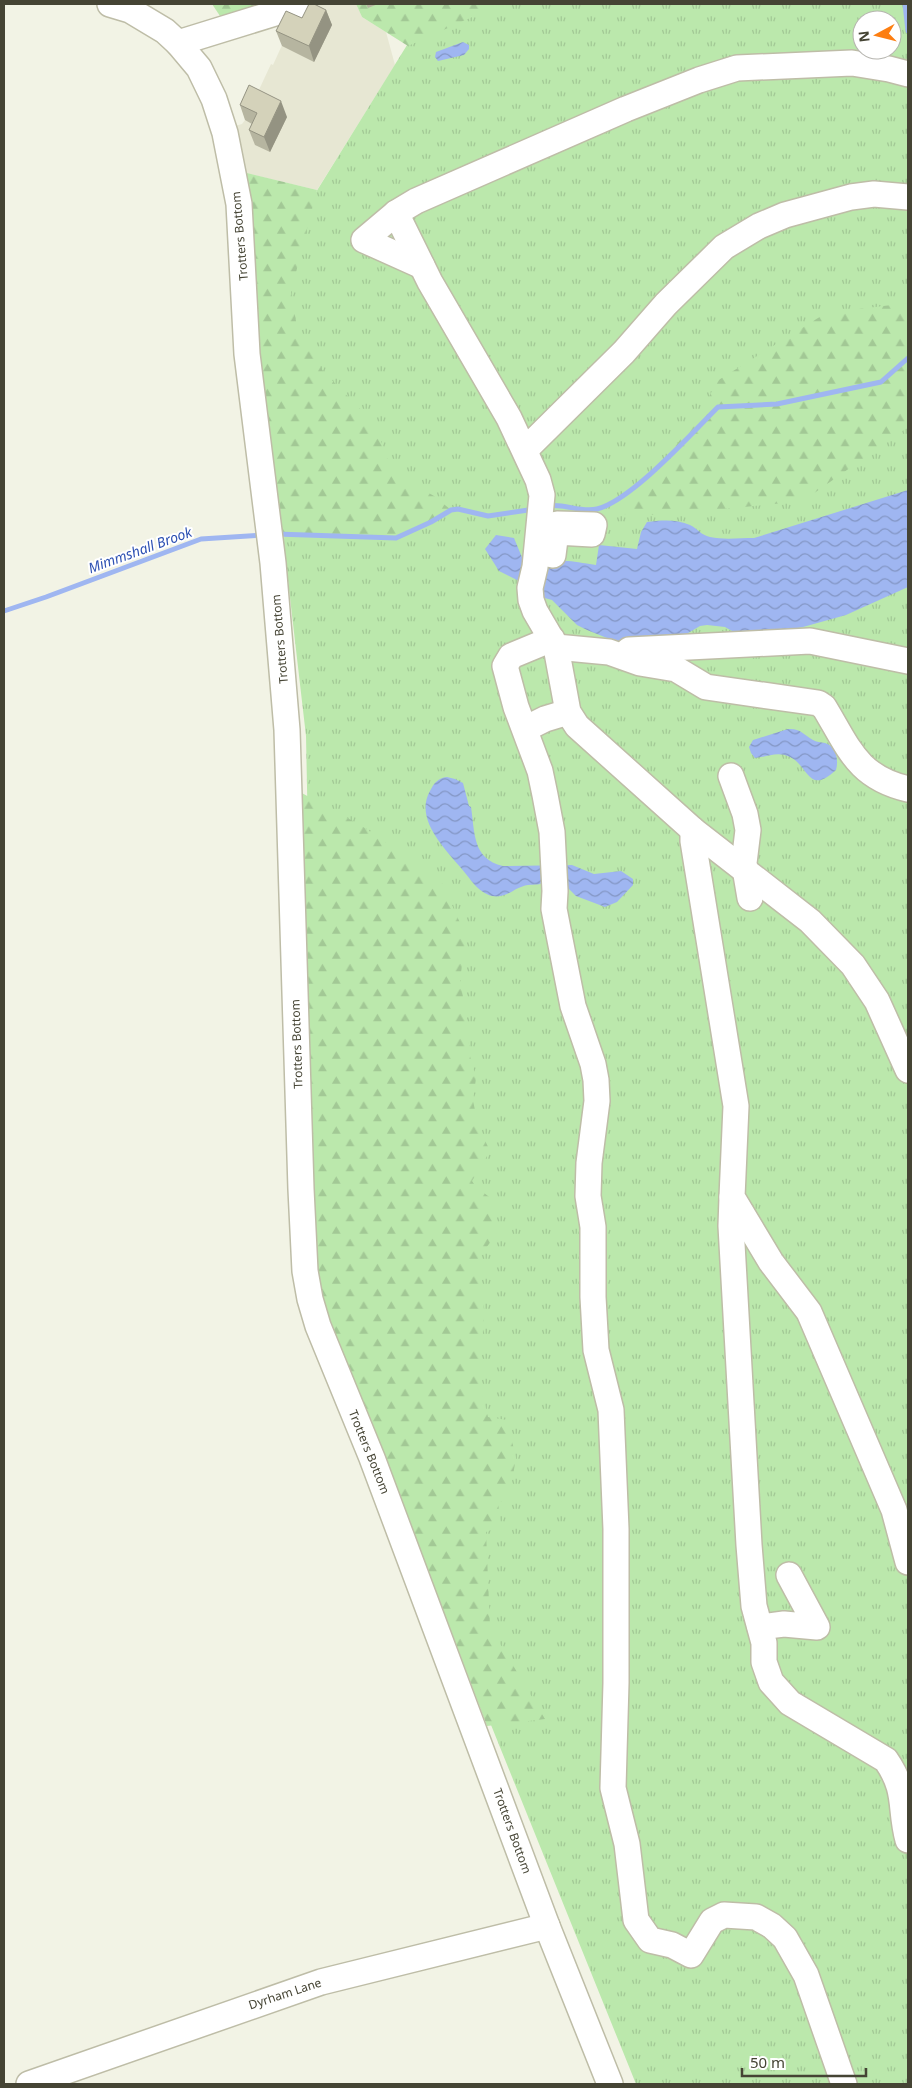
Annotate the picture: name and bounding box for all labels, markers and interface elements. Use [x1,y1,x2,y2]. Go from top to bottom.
north arrow [852,10,902,60]
text: N [853,30,874,43]
street label: Trotters Bottom [227,191,252,281]
water label: Mimmshall Brook [85,522,195,577]
street label: Trotters Bottom [267,594,292,684]
street label: Trotters Bottom [286,999,307,1089]
street label: Trotters Bottom [345,1407,394,1496]
street label: Trotters Bottom [489,1786,536,1876]
street label: Dyrham Lane [246,1974,324,2013]
scale bar [742,2046,866,2078]
text: 50 m [750,2052,785,2072]

